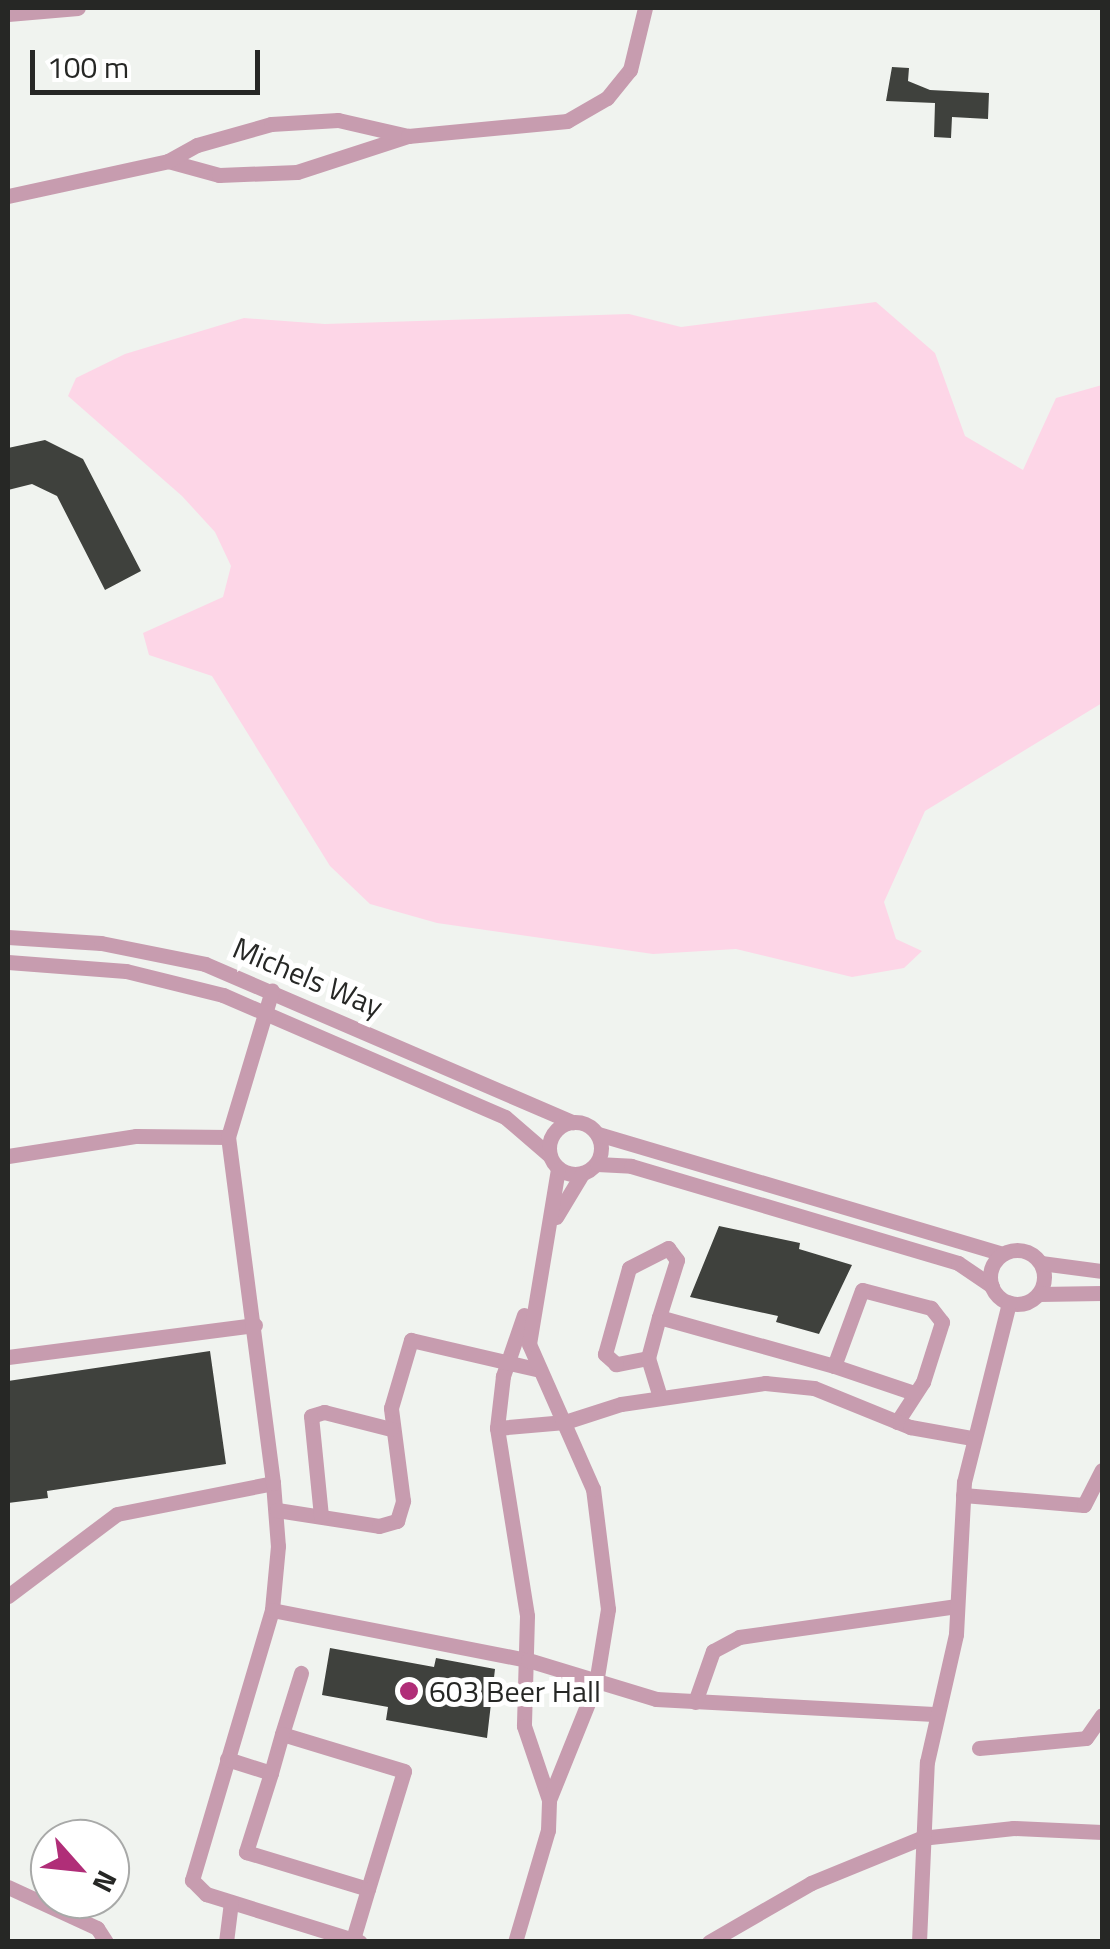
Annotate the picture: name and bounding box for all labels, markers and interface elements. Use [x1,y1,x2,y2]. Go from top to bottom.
scale bar [35,30,265,92]
text: 100 m [47,44,129,90]
street label: Michels Way [228,929,388,1025]
place label: 603 Beer Hall [429,1673,601,1709]
marker: 603 Beer Hall [398,1680,420,1702]
north arrow [30,1819,130,1919]
text: N [82,1864,129,1900]

